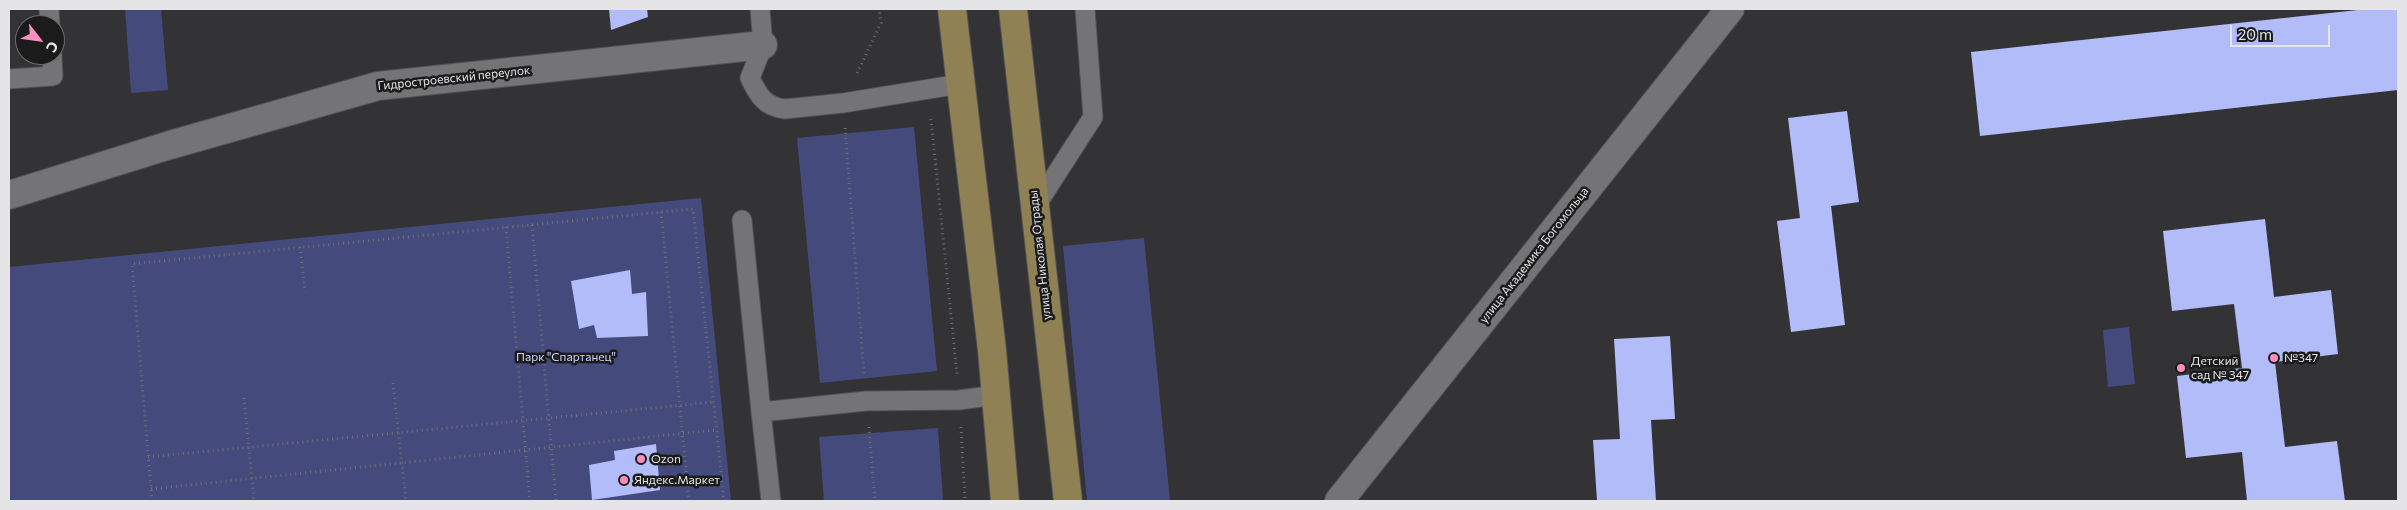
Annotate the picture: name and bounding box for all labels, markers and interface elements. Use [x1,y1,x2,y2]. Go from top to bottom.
north arrow [15,15,65,65]
scale bar [2232,15,2332,47]
text: 20 m [2238,25,2272,43]
text: С [43,39,62,56]
street label: Гидростроевский переулок [377,63,531,93]
street label: улица Академика Богомольца [1476,184,1592,326]
street label: улица Николая Отрады [1026,189,1054,321]
park label: Парк "Спартанец" [516,350,616,364]
place label: №347 [2284,351,2318,365]
marker: №347 [2268,352,2280,364]
place label: Детский сад № 347 [2191,354,2249,382]
marker: Детский сад № 347 [2175,362,2187,374]
place label: Ozon [651,452,681,466]
marker: Ozon [635,453,647,465]
place label: Яндекс.Маркет [634,473,720,487]
marker: Яндекс.Маркет [618,474,630,486]

